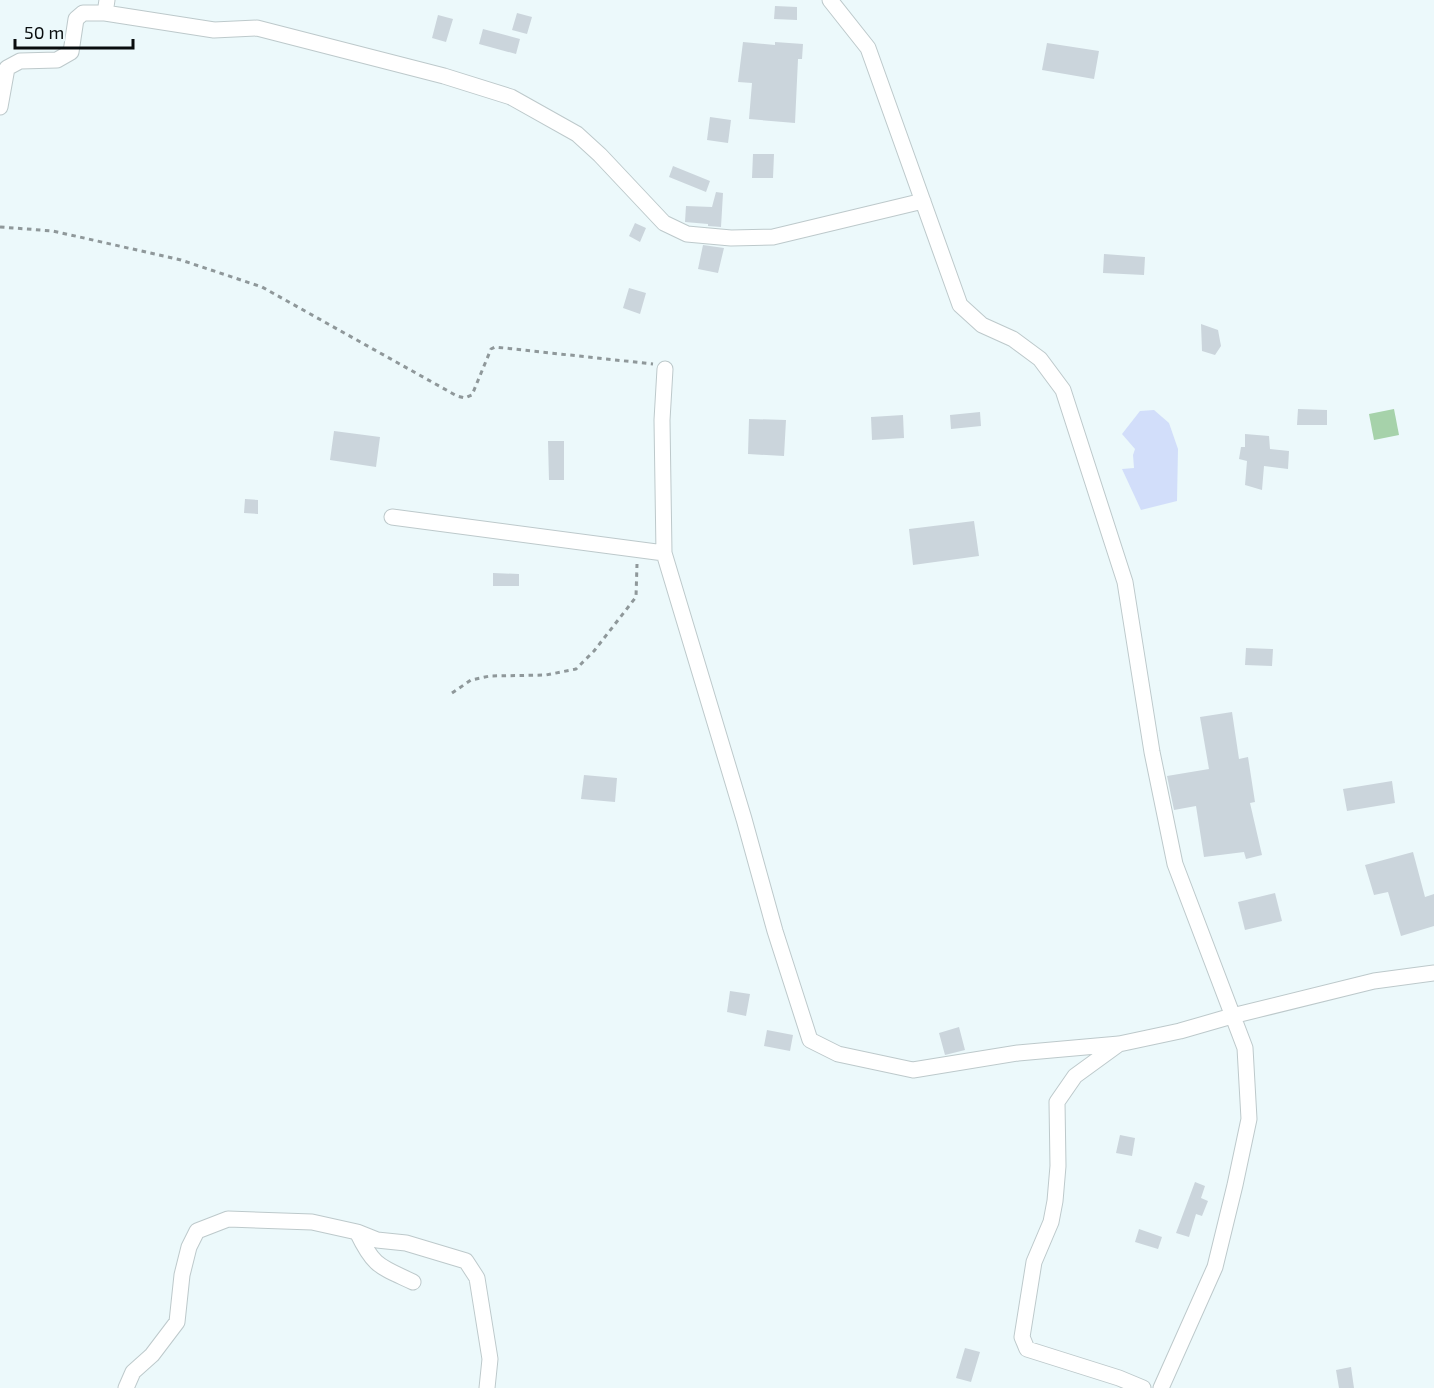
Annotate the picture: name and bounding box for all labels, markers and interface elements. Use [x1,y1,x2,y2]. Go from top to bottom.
scale bar [15,12,134,50]
text: 50 m [24,21,64,43]

